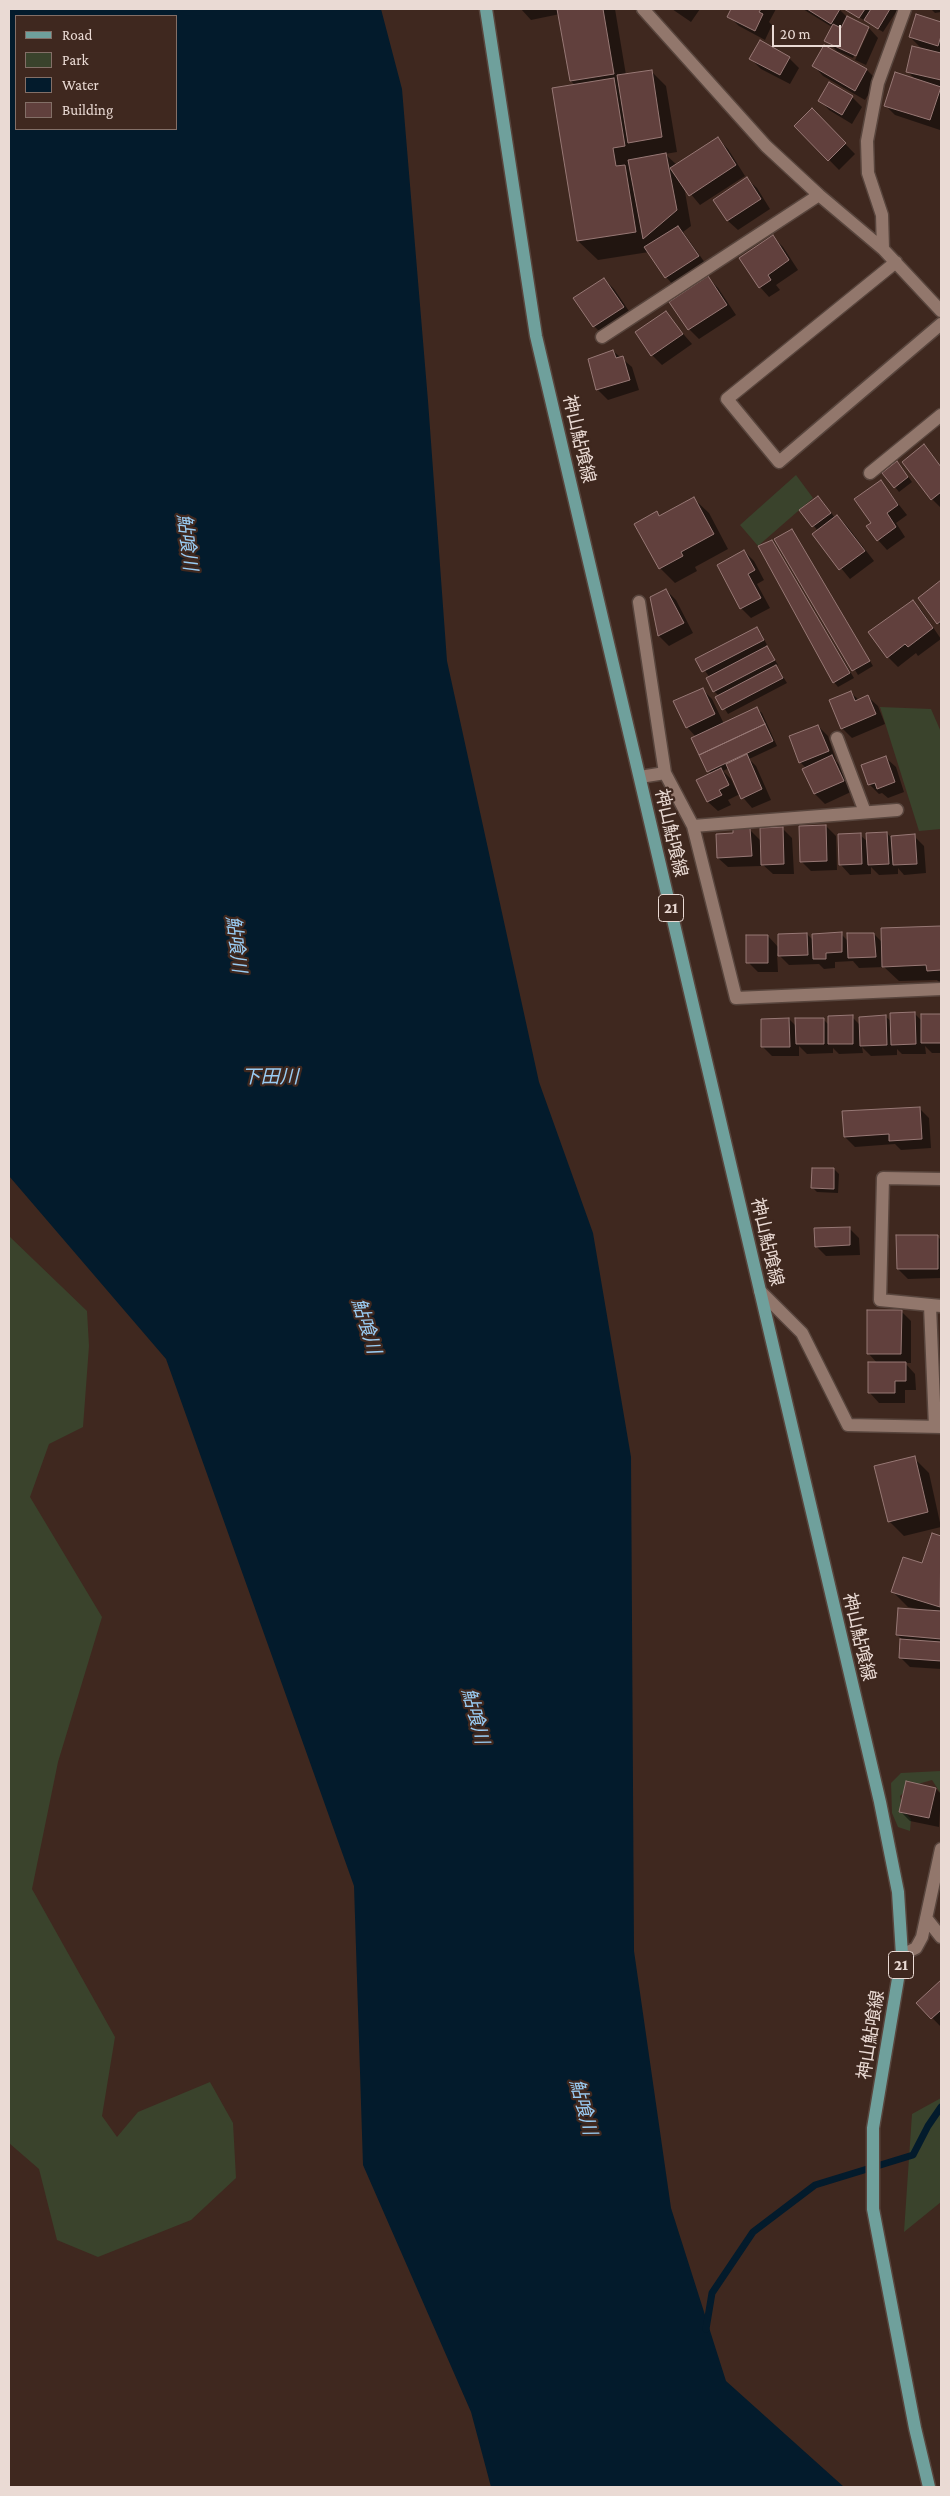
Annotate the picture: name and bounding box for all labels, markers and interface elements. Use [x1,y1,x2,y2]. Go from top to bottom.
legend [15,15,178,130]
scale bar [775,15,844,47]
text: 20 m [780,26,811,42]
text: Road [62,27,92,43]
text: Park [62,52,89,68]
text: Water [62,77,99,93]
text: Building [62,102,113,118]
street label: 神山鮎喰線 [558,393,600,485]
water label: 鮎喰川 [172,512,202,572]
street label: 神山鮎喰線 [650,787,692,879]
road number: 21 [658,894,684,921]
water label: 鮎喰川 [221,914,251,974]
water label: 下田川 [242,1066,298,1088]
street label: 神山鮎喰線 [746,1196,788,1288]
water label: 鮎喰川 [347,1295,385,1357]
street label: 神山鮎喰線 [838,1591,880,1683]
water label: 鮎喰川 [457,1686,493,1746]
road number: 21 [888,1952,914,1978]
street label: 神山鮎喰線 [853,1989,889,2081]
water label: 鮎喰川 [565,2077,601,2137]

